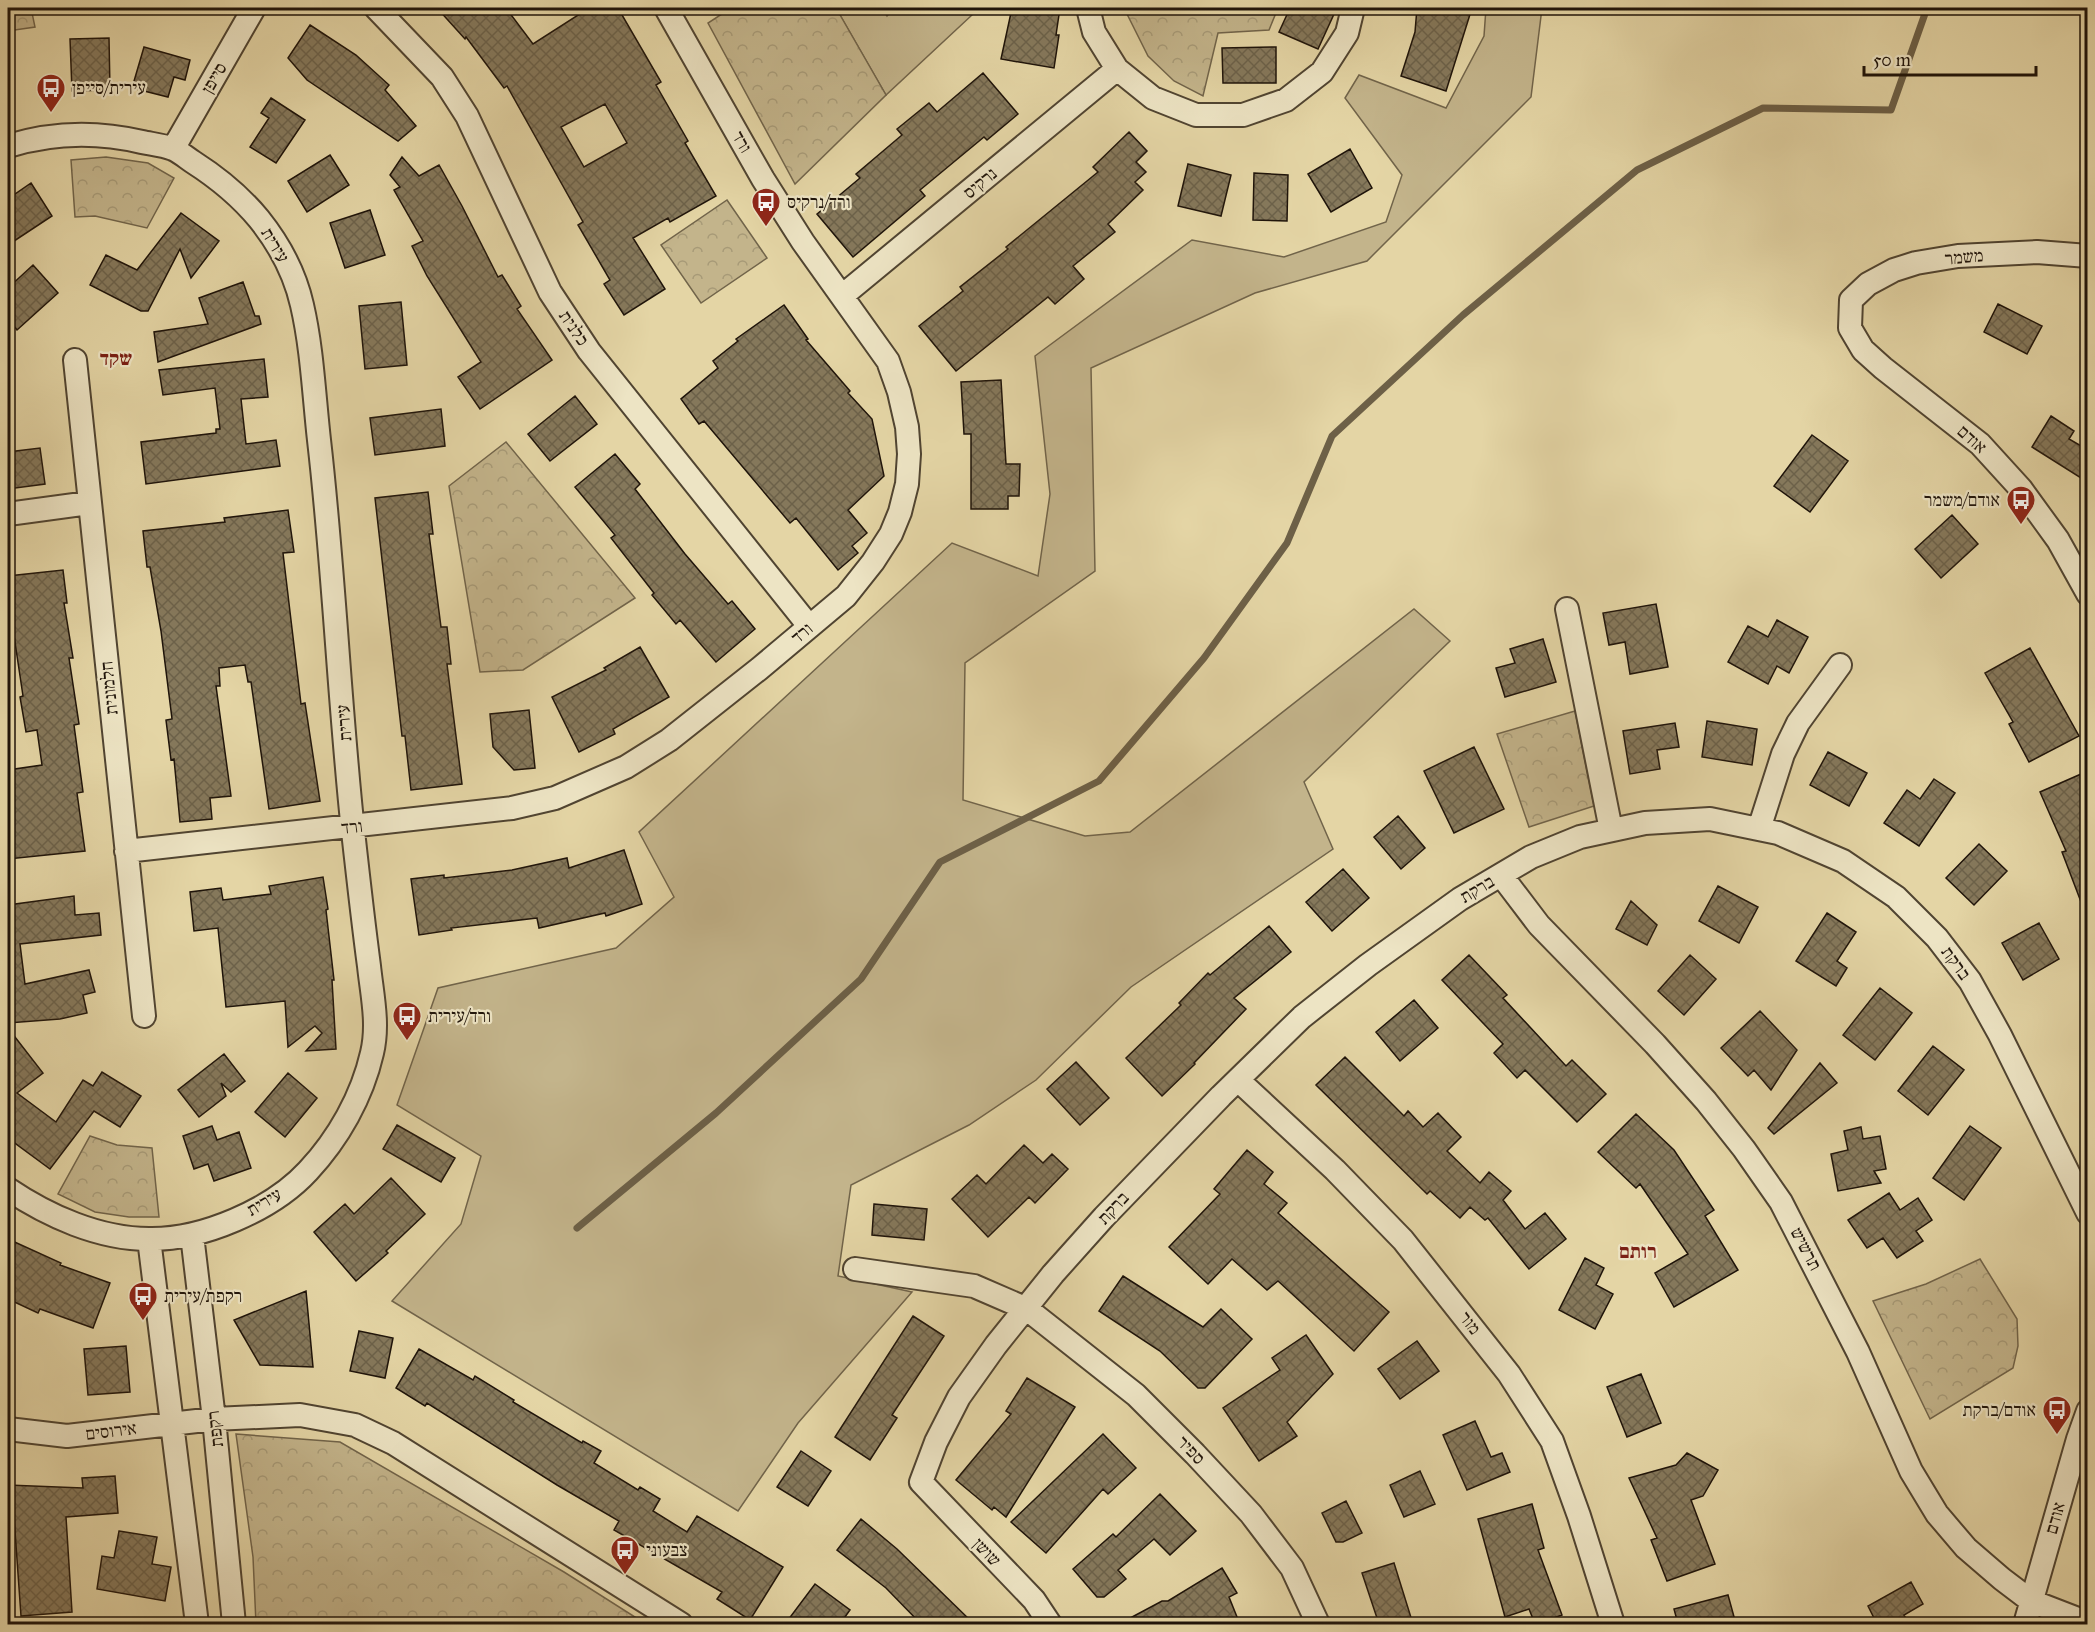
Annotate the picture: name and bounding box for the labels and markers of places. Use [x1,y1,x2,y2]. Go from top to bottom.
bus stop icon: עירית/סייפן [35,72,67,114]
place label: עירית/סייפן [72,77,146,99]
bus stop icon: ורד/נרקיס [750,186,782,228]
place label: ורד/נרקיס [787,191,851,213]
bus stop icon: אודם/משמר [2005,484,2037,526]
place label: אודם/משמר [1924,489,2000,511]
bus stop icon: ורד/עירית [391,1000,423,1042]
place label: ורד/עירית [428,1005,491,1027]
bus stop icon: רקפת/עירית [127,1280,159,1322]
place label: רקפת/עירית [164,1285,242,1307]
bus stop icon: אודם/ברקת [2041,1394,2073,1436]
place label: אודם/ברקת [1962,1399,2036,1421]
bus stop icon: צבעוני [609,1534,641,1576]
place label: צבעוני [646,1539,688,1561]

